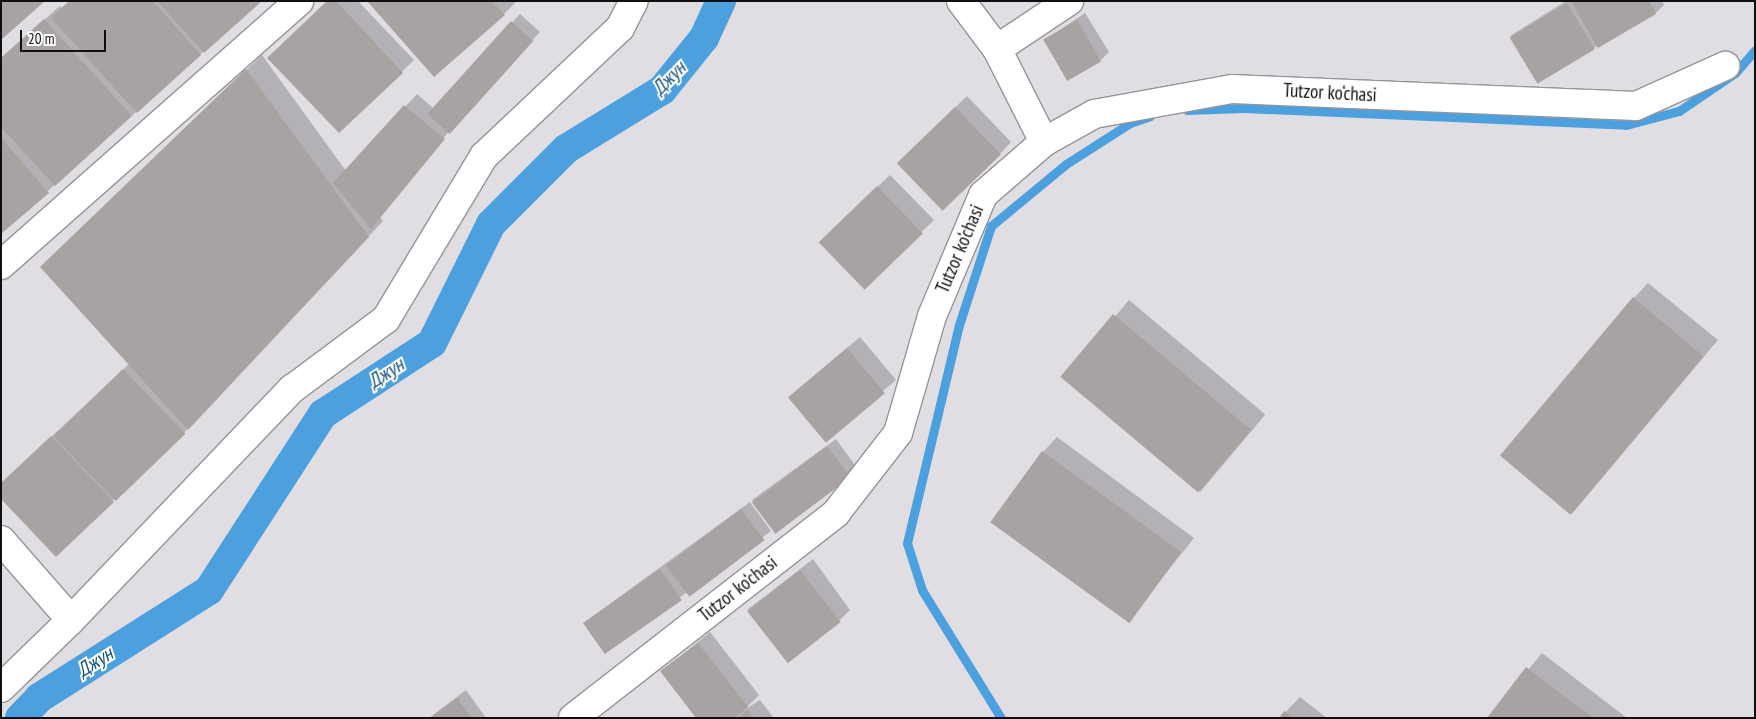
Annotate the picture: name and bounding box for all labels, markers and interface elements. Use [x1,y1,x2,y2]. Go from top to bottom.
scale bar [22,20,109,52]
text: 20 m [28,29,54,48]
water label: Джун [647,56,691,100]
street label: Tutzor ko‘chasi [1283,79,1377,107]
street label: Tutzor ko‘chasi [931,201,989,297]
water label: Джун [364,353,408,393]
street label: Tutzor ko‘chasi [694,551,782,627]
water label: Джун [73,642,117,682]

